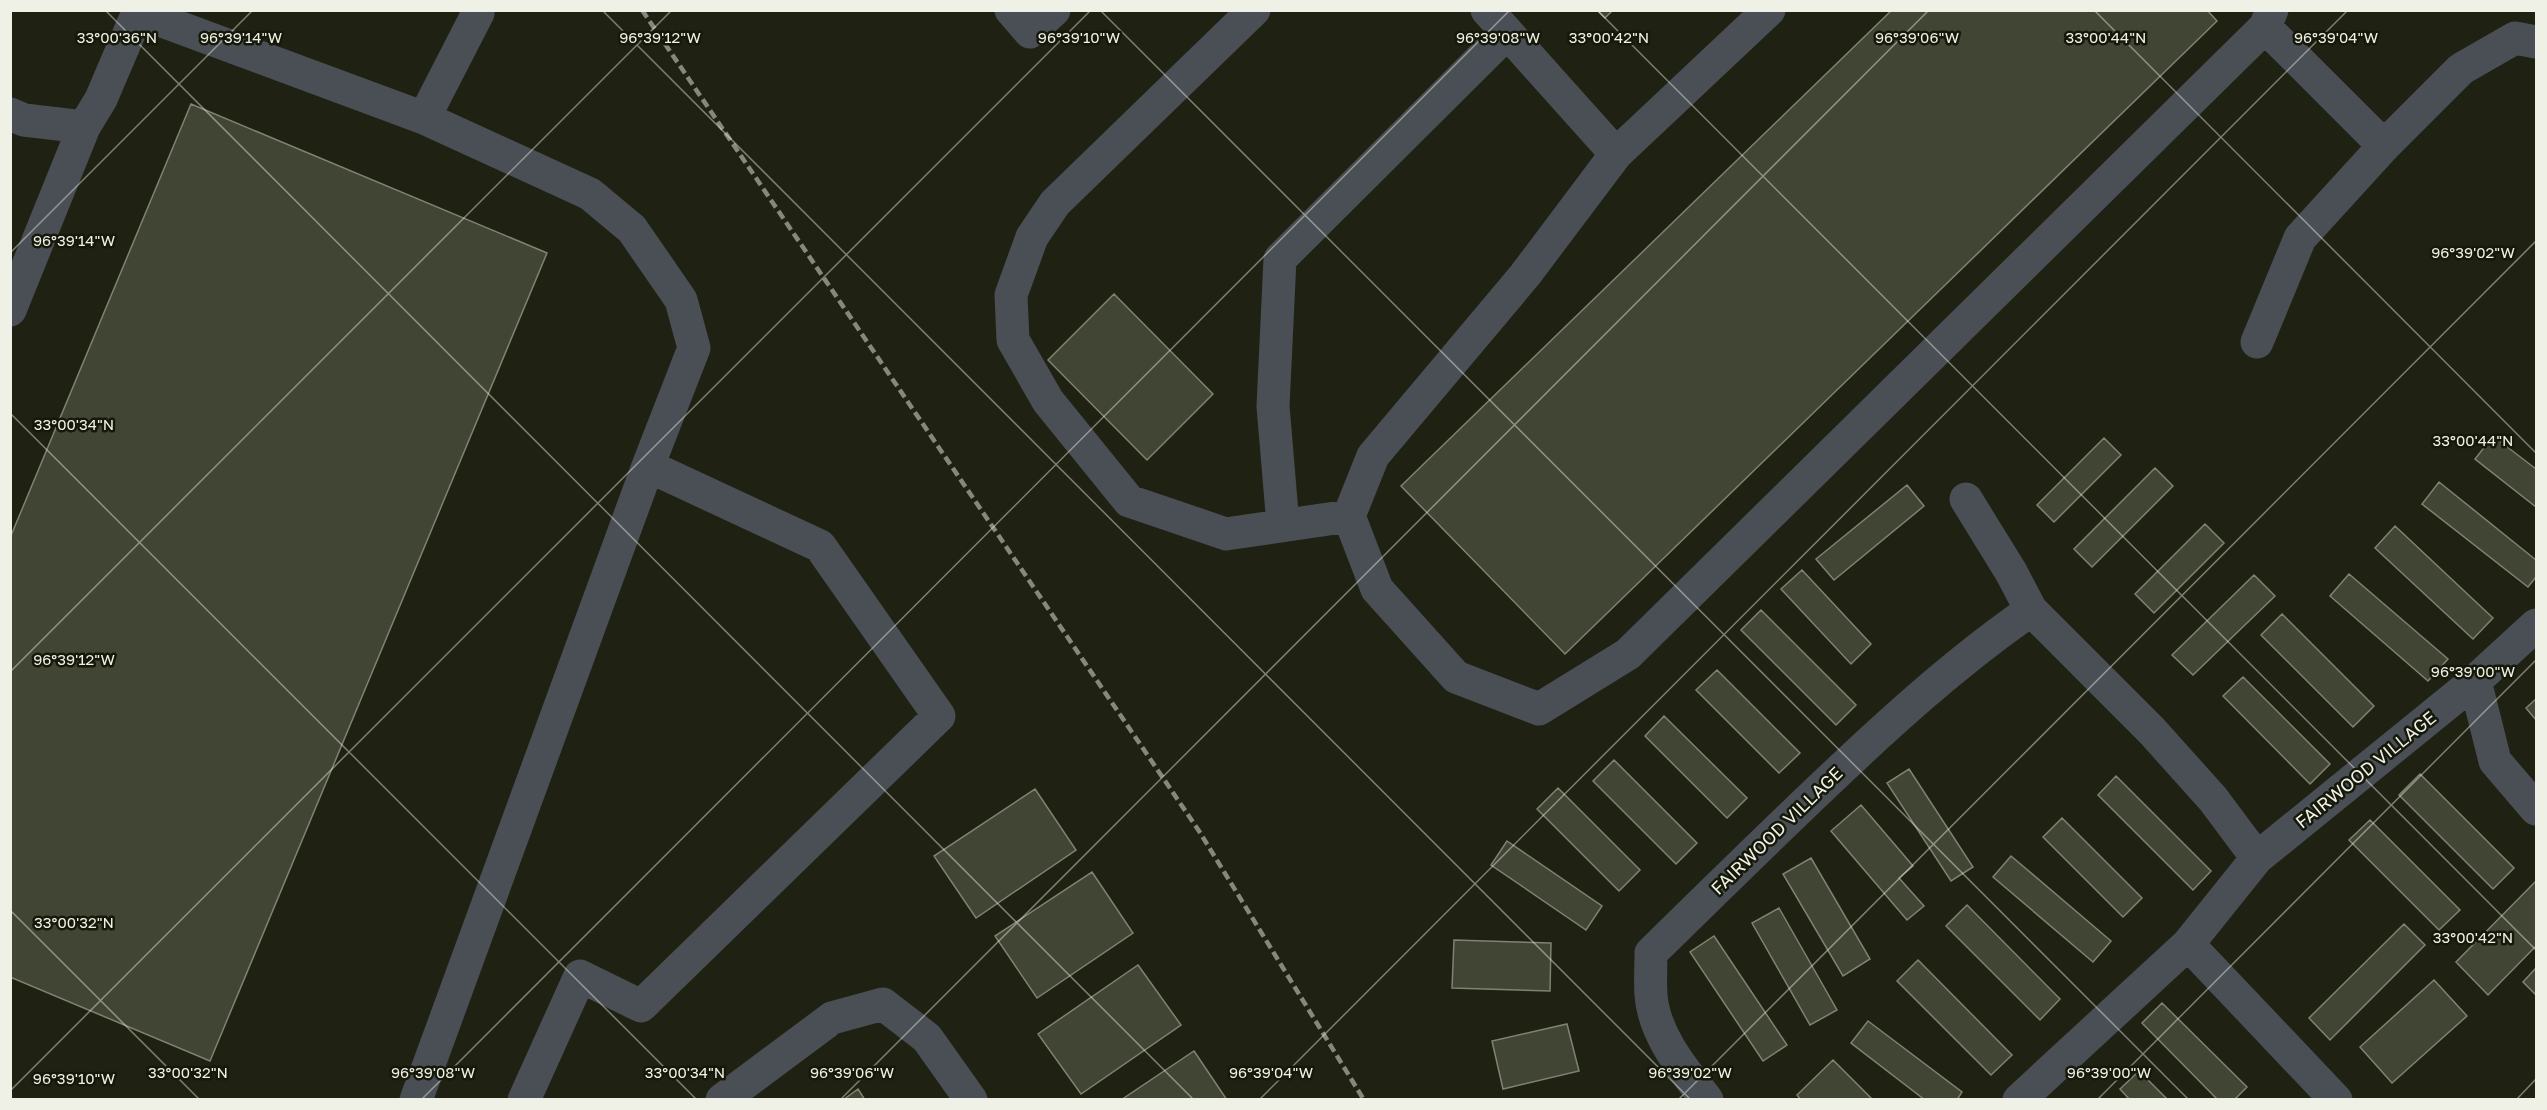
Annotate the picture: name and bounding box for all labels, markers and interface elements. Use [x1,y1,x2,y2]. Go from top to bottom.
text: 33°00'36"N [77,28,157,46]
text: 96°39'14"W [200,28,282,46]
text: 96°39'12"W [619,28,701,46]
text: 96°39'10"W [1038,28,1120,46]
text: 96°39'08"W [1456,28,1540,46]
text: 33°00'42"N [1569,28,1649,46]
text: 96°39'06"W [1875,28,1959,46]
text: 33°00'44"N [2066,28,2146,46]
text: 96°39'04"W [2294,28,2378,46]
text: 96°39'14"W [33,231,115,249]
text: 96°39'02"W [2431,243,2515,261]
text: 33°00'34"N [34,415,114,433]
text: 33°00'44"N [2433,431,2513,449]
text: 96°39'12"W [33,650,115,668]
text: 96°39'00"W [2431,662,2515,680]
street label: FAIRWOOD VILLAGE [2291,706,2440,833]
street label: FAIRWOOD VILLAGE [1706,762,1847,899]
text: 33°00'32"N [34,913,114,931]
text: 33°00'42"N [2433,928,2513,946]
text: 33°00'32"N [148,1063,228,1081]
text: 96°39'08"W [391,1063,475,1081]
text: 33°00'34"N [645,1063,725,1081]
text: 96°39'06"W [810,1063,894,1081]
text: 96°39'04"W [1229,1063,1313,1081]
text: 96°39'02"W [1648,1063,1732,1081]
text: 96°39'00"W [2067,1063,2151,1081]
text: 96°39'10"W [33,1069,115,1087]

